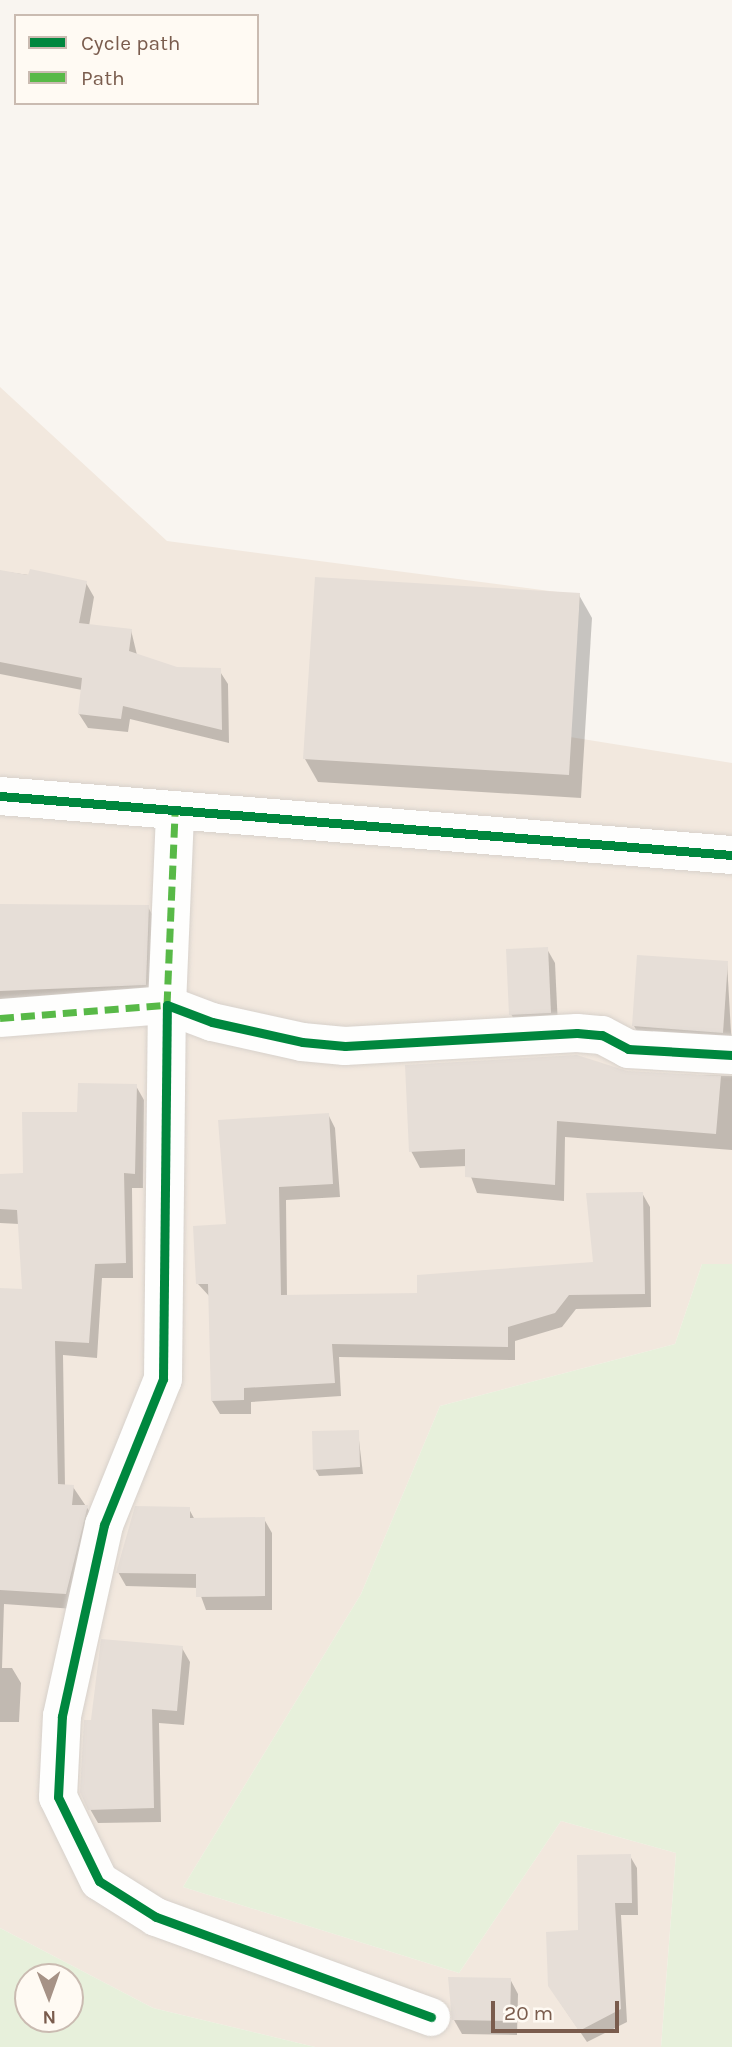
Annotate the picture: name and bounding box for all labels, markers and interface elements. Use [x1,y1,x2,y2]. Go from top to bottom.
legend [14,14,259,105]
text: Cycle path [81,31,181,55]
text: Path [81,66,125,90]
north arrow [14,1963,84,2033]
scale bar [494,1988,622,2032]
text: 20 m [504,2001,553,2025]
text: N [42,2006,56,2028]

